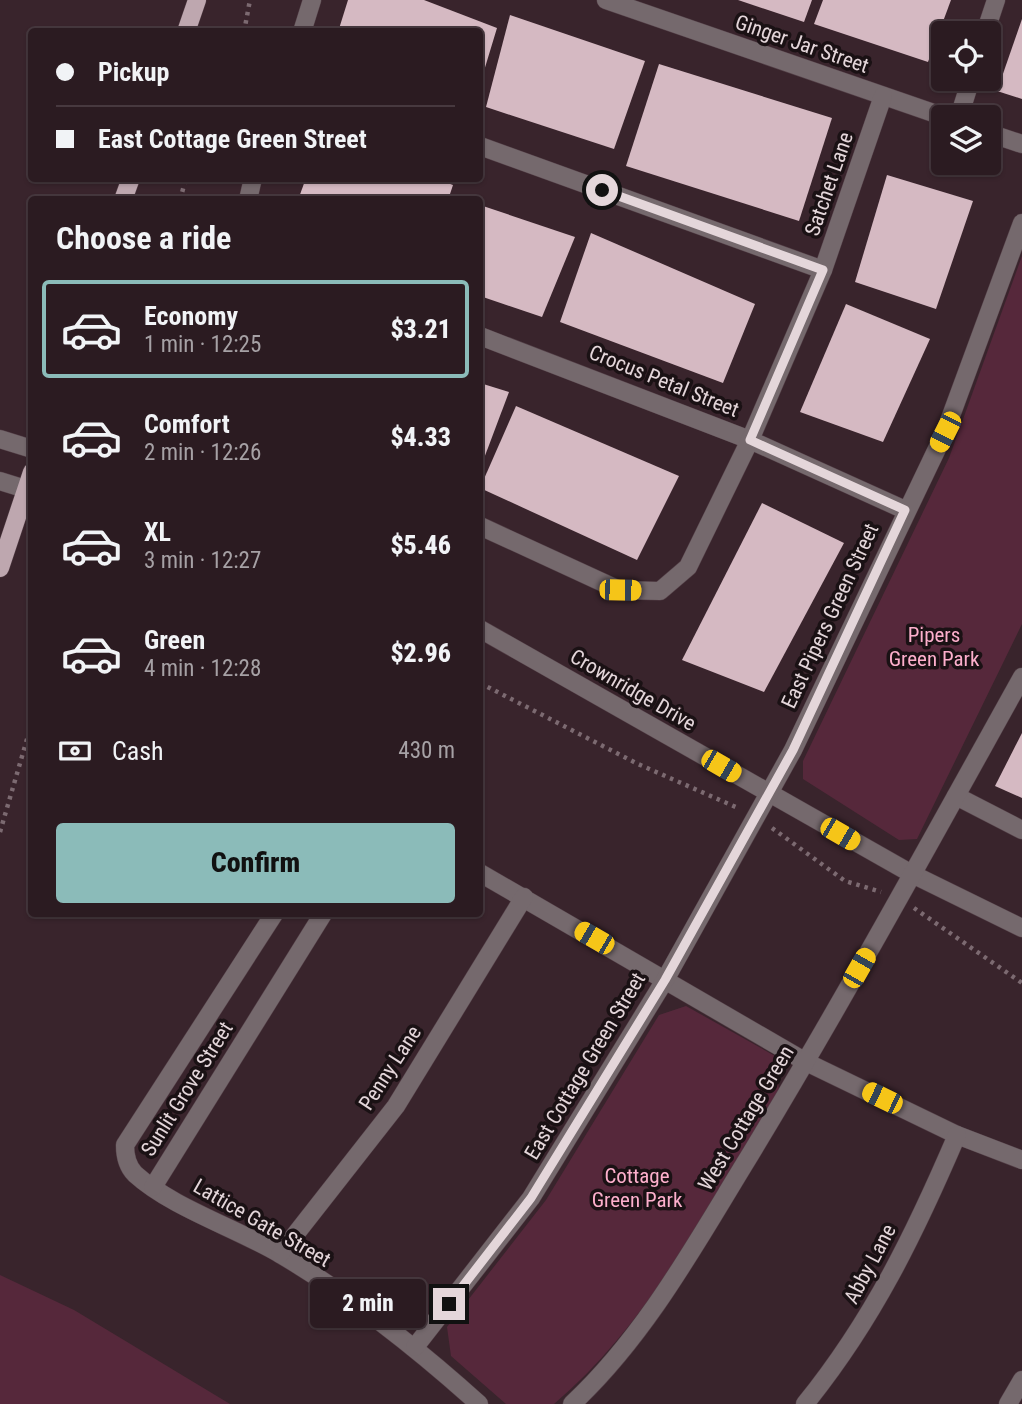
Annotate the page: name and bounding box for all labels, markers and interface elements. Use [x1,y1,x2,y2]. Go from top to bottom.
street label: Ginger Jar Street [732,10,872,78]
map controls [931,21,1001,175]
button: locate [931,21,1001,91]
text: Pickup [98,57,169,87]
button: layers [931,105,1001,175]
text: East Cottage Green Street [98,124,367,154]
street label: Satchet Lane [800,129,858,239]
route start [586,174,618,206]
text: Choose a ride [56,219,231,257]
icon: car [60,298,123,361]
text: Economy [144,301,238,331]
text: $3.21 [390,314,451,344]
text: 1 min · 12:25 [144,331,261,358]
street label: Crocus Petal Street [586,340,742,422]
icon: car [60,406,123,469]
text: Comfort [144,409,230,439]
car [927,409,964,455]
text: $4.33 [390,422,451,452]
text: 2 min · 12:26 [144,439,261,466]
icon: car [60,514,123,577]
text: XL [144,517,171,547]
street label: East Pipers Green Street [777,520,883,712]
text: $5.46 [390,530,451,560]
text: 3 min · 12:27 [144,547,261,574]
car [599,579,642,601]
icon: car [60,622,123,685]
park label: Pipers Green Park [889,623,980,671]
text: Green [144,625,205,655]
text: $2.96 [390,638,451,668]
street label: Crownridge Drive [566,644,700,736]
text: 4 min · 12:28 [144,655,261,682]
icon: cash [56,732,94,770]
text: Cash [112,736,164,766]
text: 430 m [398,737,455,764]
car [698,746,745,786]
car [817,814,864,854]
button: Confirm [56,823,455,903]
car [571,918,618,958]
car [840,945,879,991]
street label: East Cottage Green Street [520,968,650,1164]
street label: Sunlit Grove Street [136,1018,238,1160]
street label: Penny Lane [354,1021,426,1115]
street label: West Cottage Green [693,1041,799,1195]
car [859,1079,906,1117]
park label: Cottage Green Park [592,1164,683,1212]
street label: Lattice Gate Street [189,1174,335,1272]
street label: Abby Lane [839,1220,901,1308]
callout: 2 min [309,1280,424,1328]
route end [433,1288,465,1320]
text: 2 min [342,1290,394,1317]

